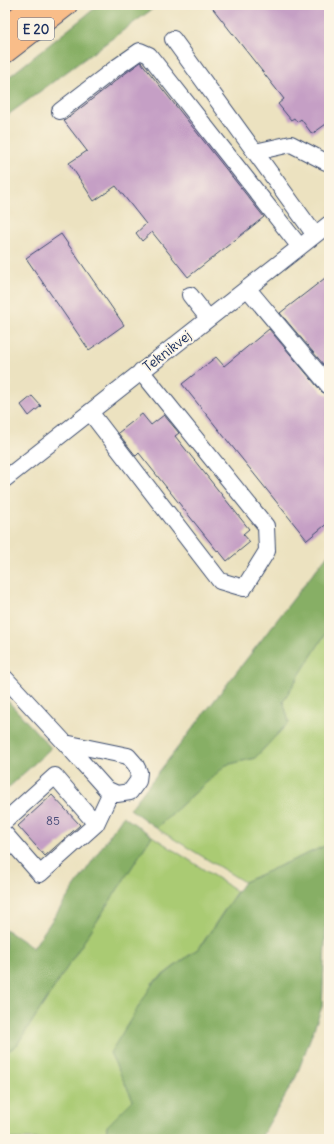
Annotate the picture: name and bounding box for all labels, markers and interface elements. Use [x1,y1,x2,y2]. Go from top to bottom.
road number: E 20 [18,18,54,40]
street label: Teknikvej [139,326,195,376]
house number: 85 [46,813,60,828]

